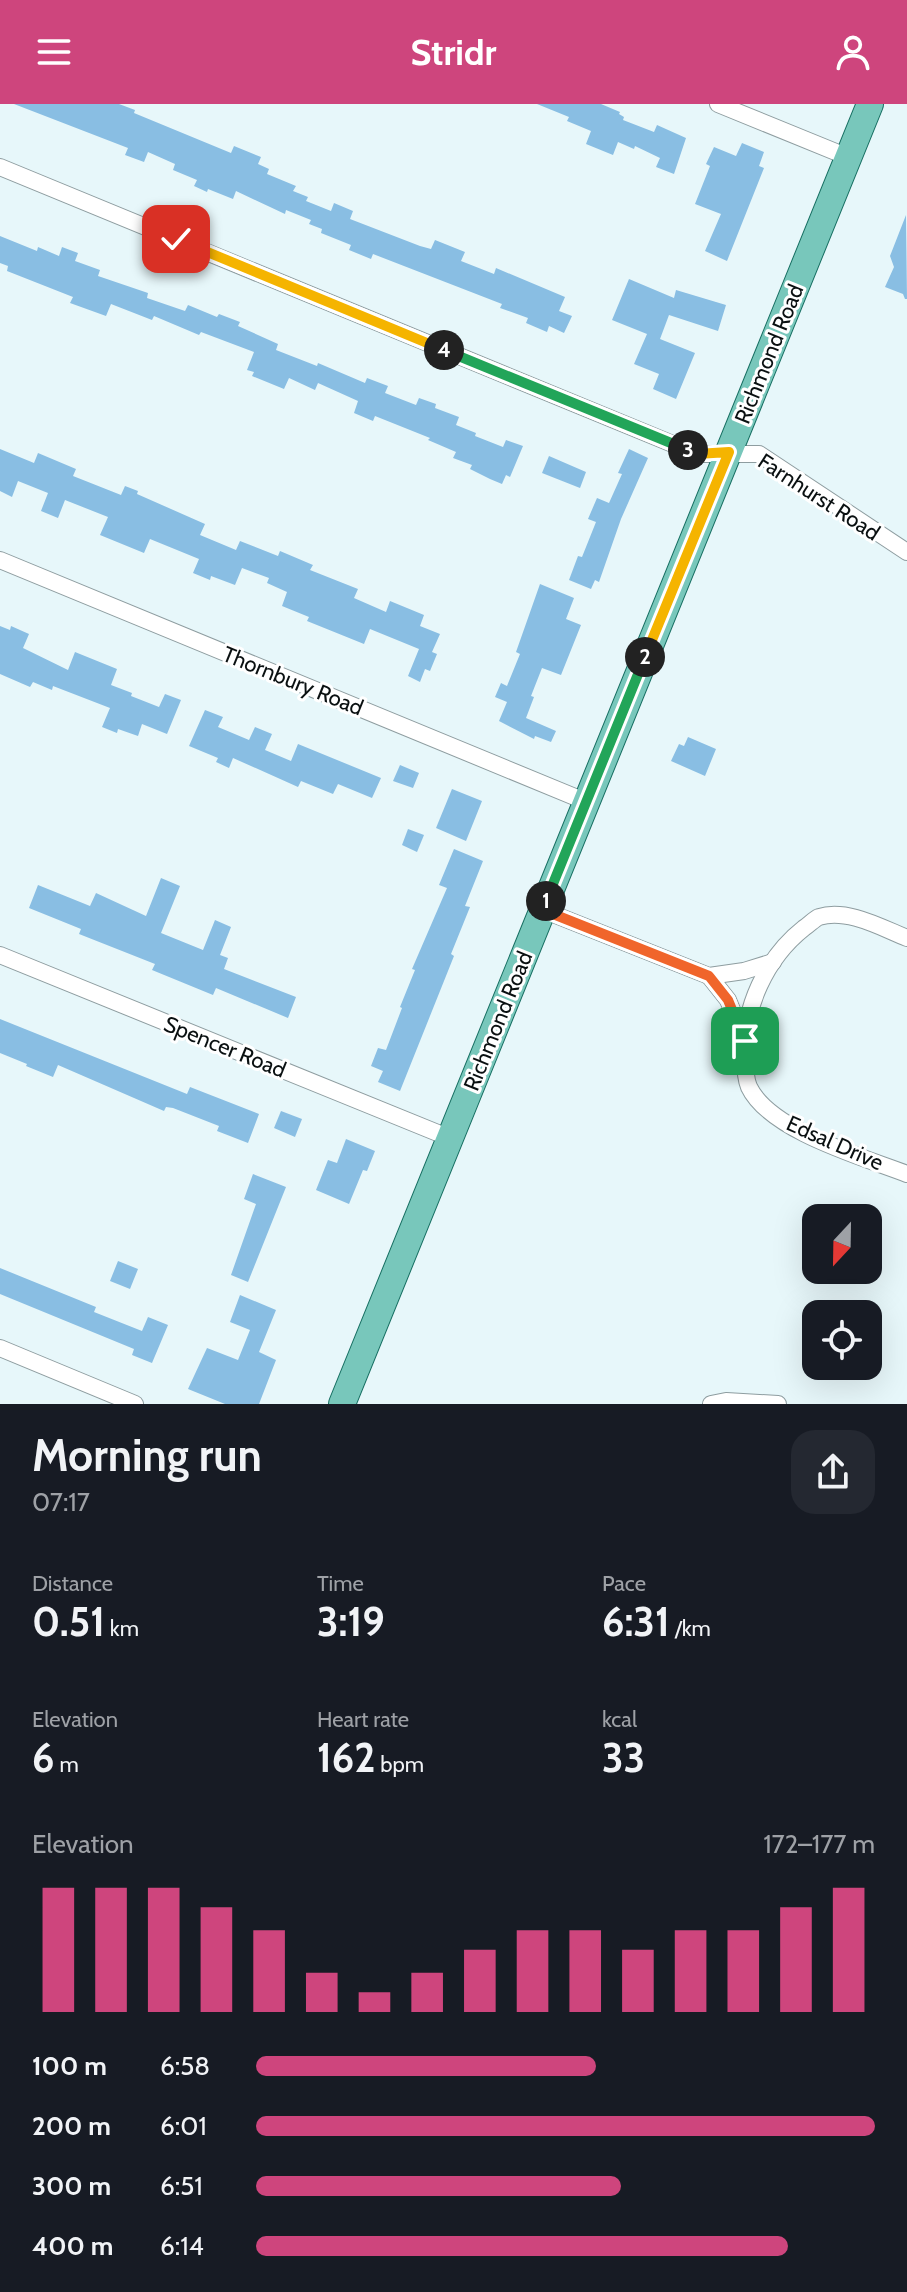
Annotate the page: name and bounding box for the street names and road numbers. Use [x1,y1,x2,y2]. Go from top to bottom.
street label: Richmond Road [729,280,809,428]
street label: Farnhurst Road [753,448,885,546]
street label: Thornbury Road [219,641,367,721]
street label: Richmond Road [458,947,538,1095]
street label: Spencer Road [160,1010,290,1084]
street label: Edsal Drive [782,1110,888,1176]

